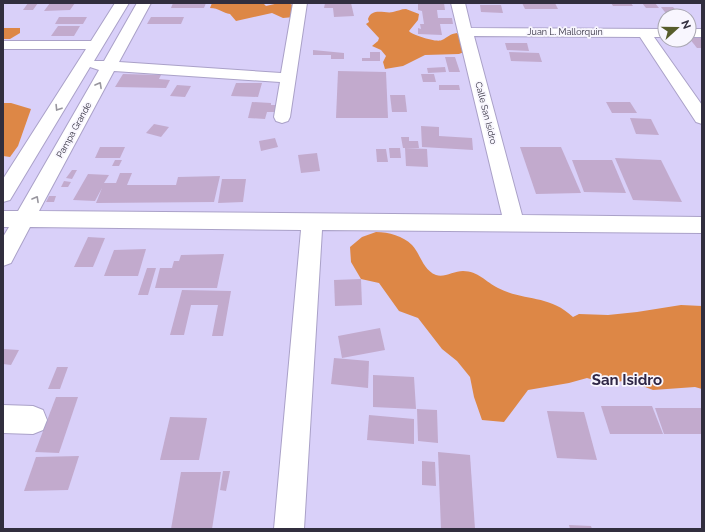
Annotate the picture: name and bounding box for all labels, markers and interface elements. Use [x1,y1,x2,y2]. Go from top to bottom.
north arrow [657,8,697,48]
text: N [678,18,693,31]
street label: Juan L. Mallorquin [527,27,603,37]
street label: Calle San Isidro [473,81,499,145]
one-way arrow [94,82,102,89]
street label: Pampa Grande [55,100,94,160]
one-way arrow [55,104,62,111]
one-way arrow [31,196,38,203]
district label: San Isidro [592,371,662,389]

